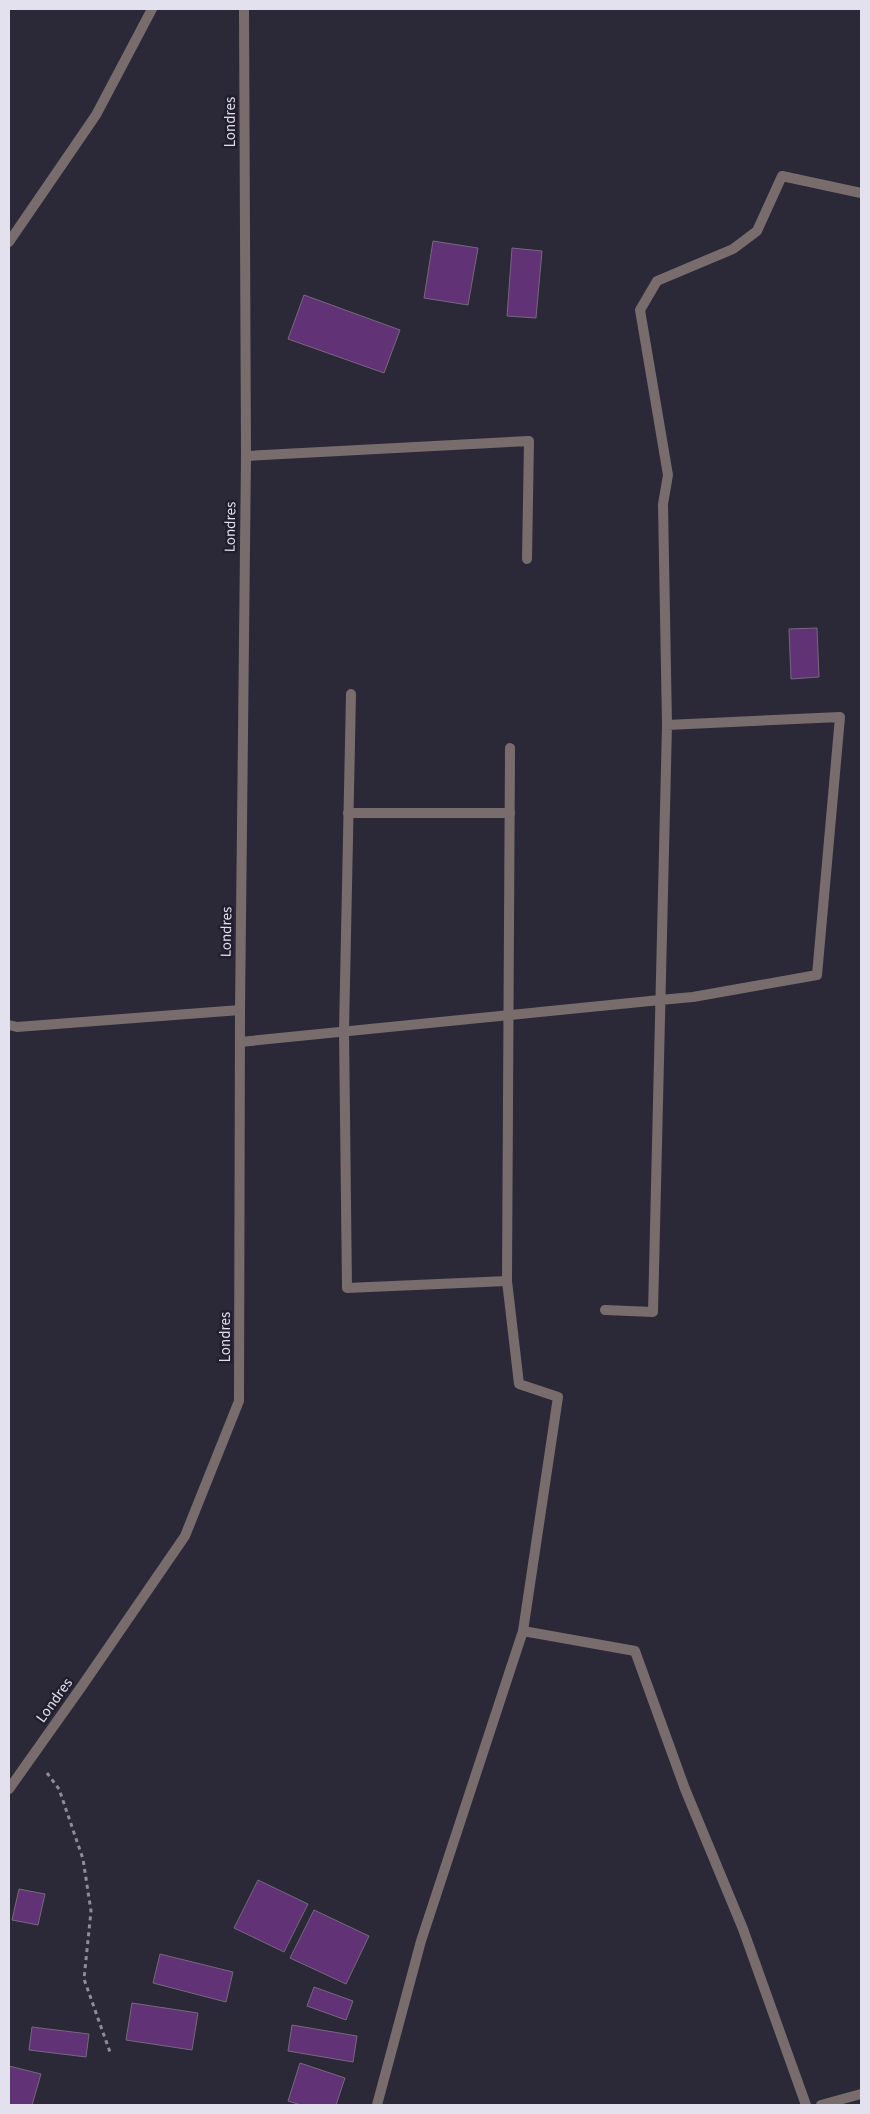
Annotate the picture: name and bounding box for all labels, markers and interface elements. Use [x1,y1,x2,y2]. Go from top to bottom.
street label: Londres [220,97,241,147]
street label: Londres [220,502,241,552]
street label: Londres [216,907,237,957]
street label: Londres [215,1312,236,1362]
street label: Londres [31,1674,78,1727]

